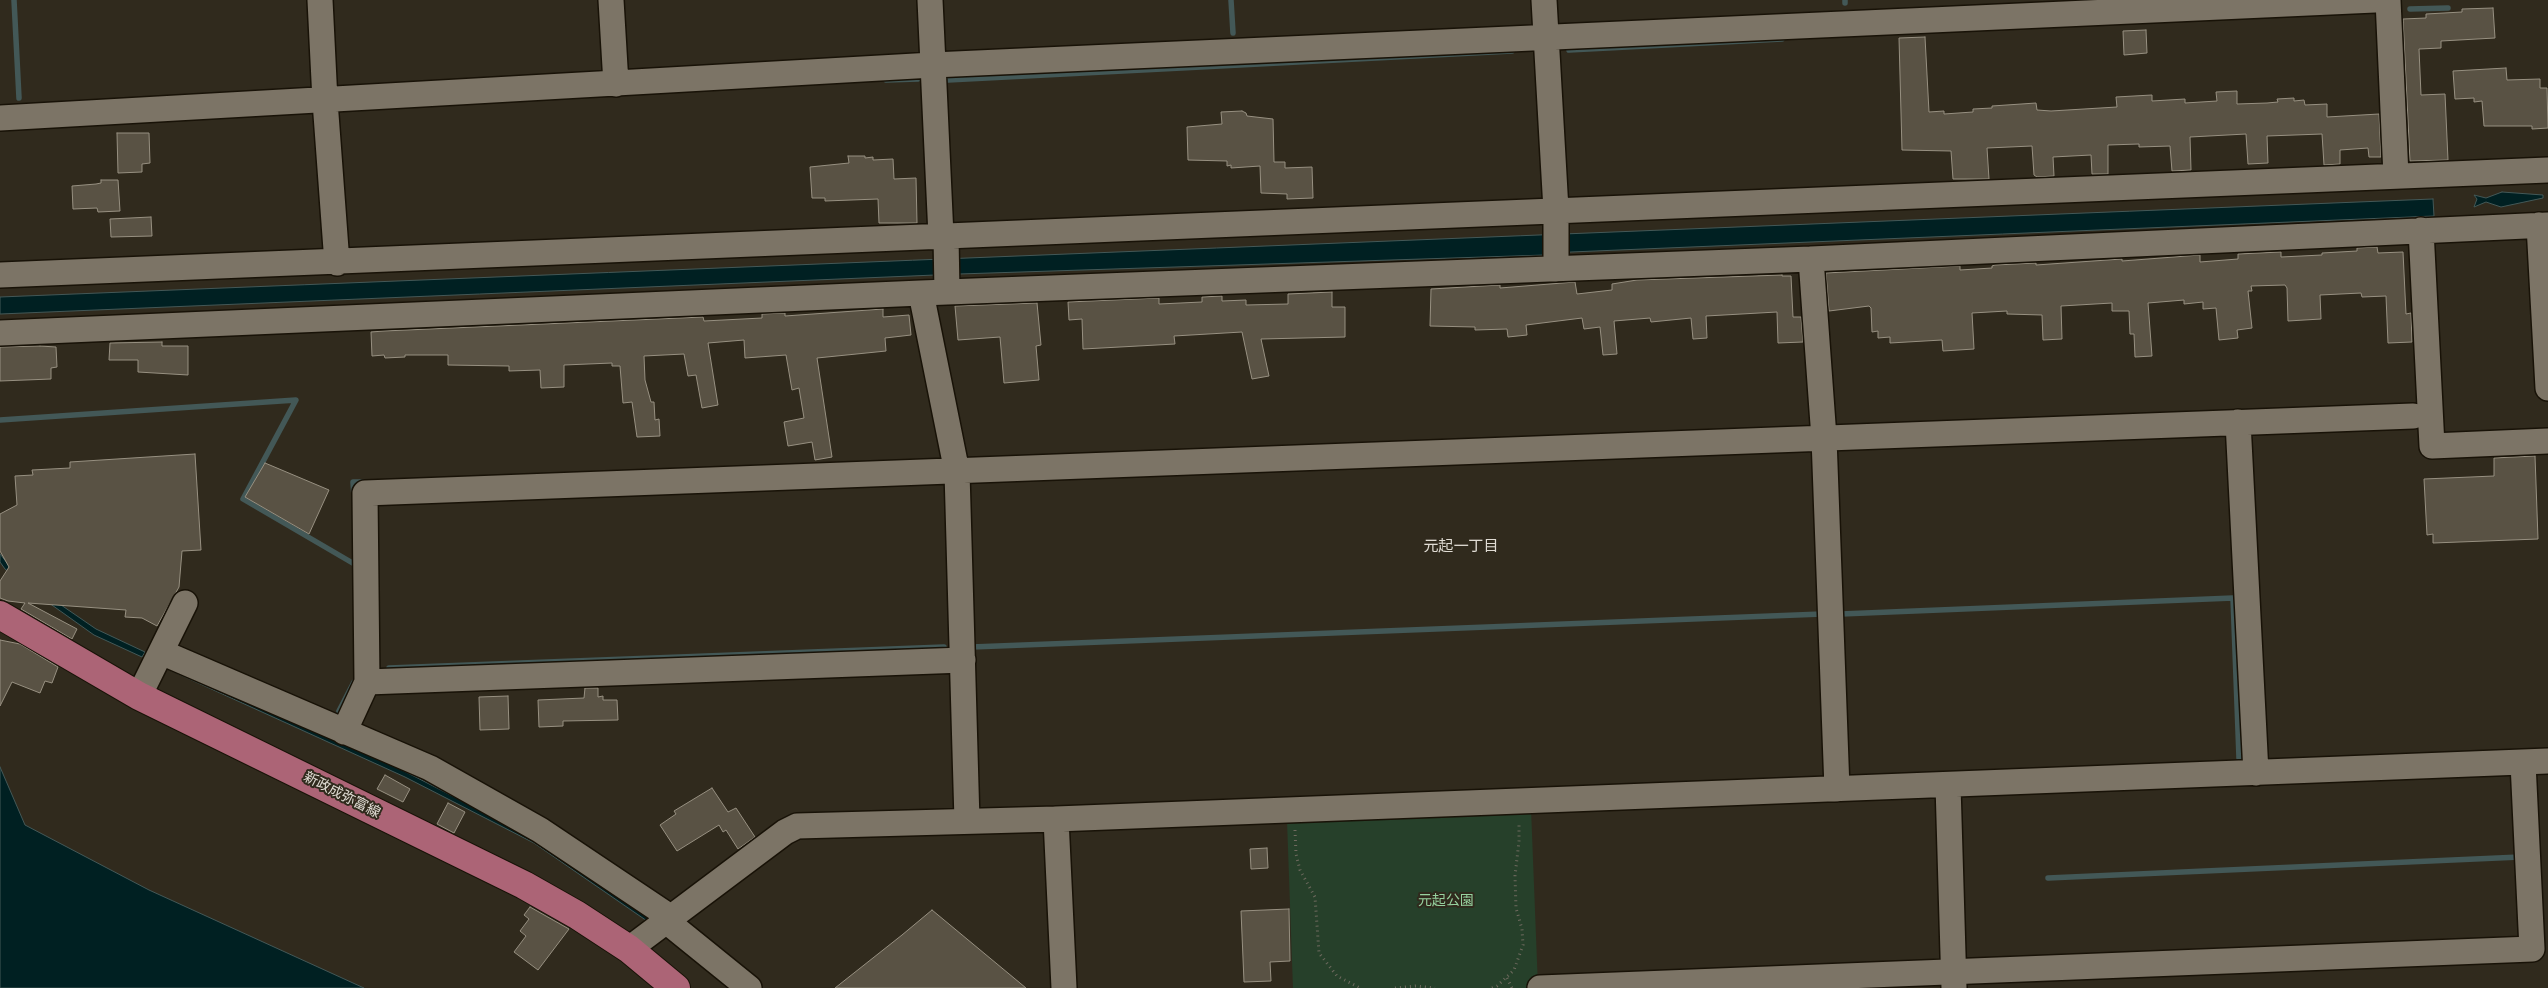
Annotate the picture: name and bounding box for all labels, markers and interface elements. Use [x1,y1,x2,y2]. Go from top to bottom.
district label: 元起一丁目 [1424,537,1498,555]
street label: 新政成弥富線 [301,768,383,822]
park label: 元起公園 [1418,893,1474,909]

